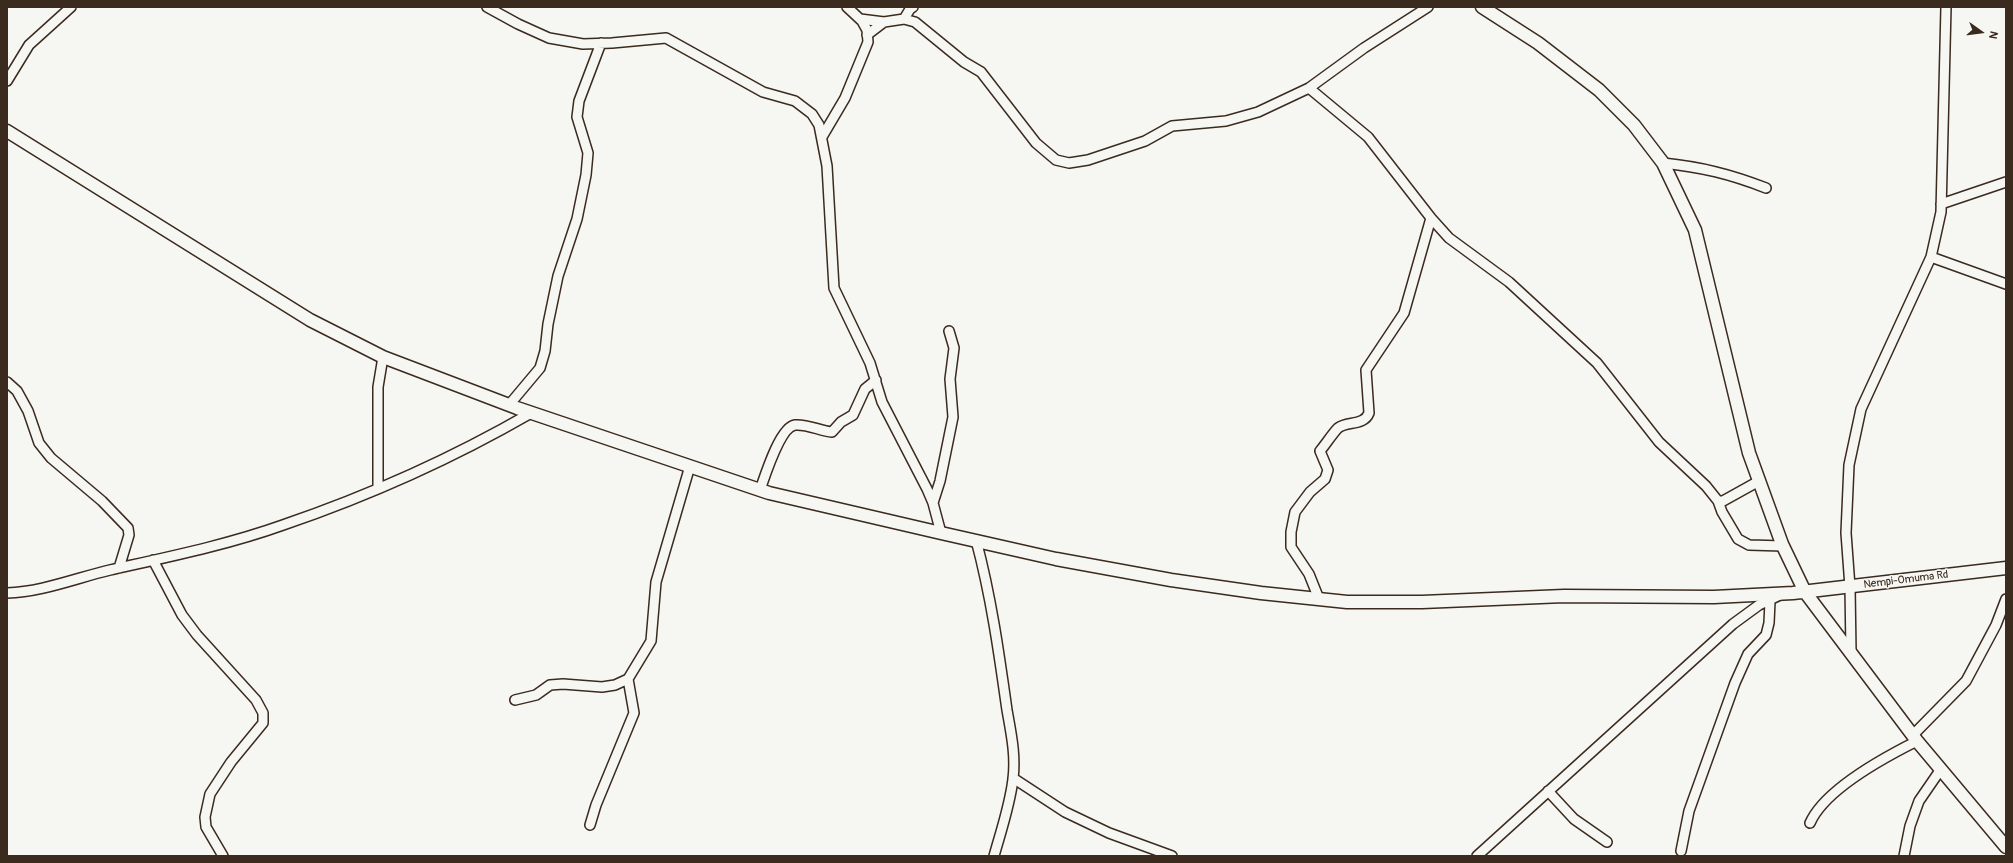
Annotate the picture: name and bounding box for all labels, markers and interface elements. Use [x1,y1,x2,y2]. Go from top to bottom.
north arrow [1961,12,2001,52]
text: N [1986,30,2000,40]
street label: Nempi-Omuma Rd [1863,568,1949,592]

